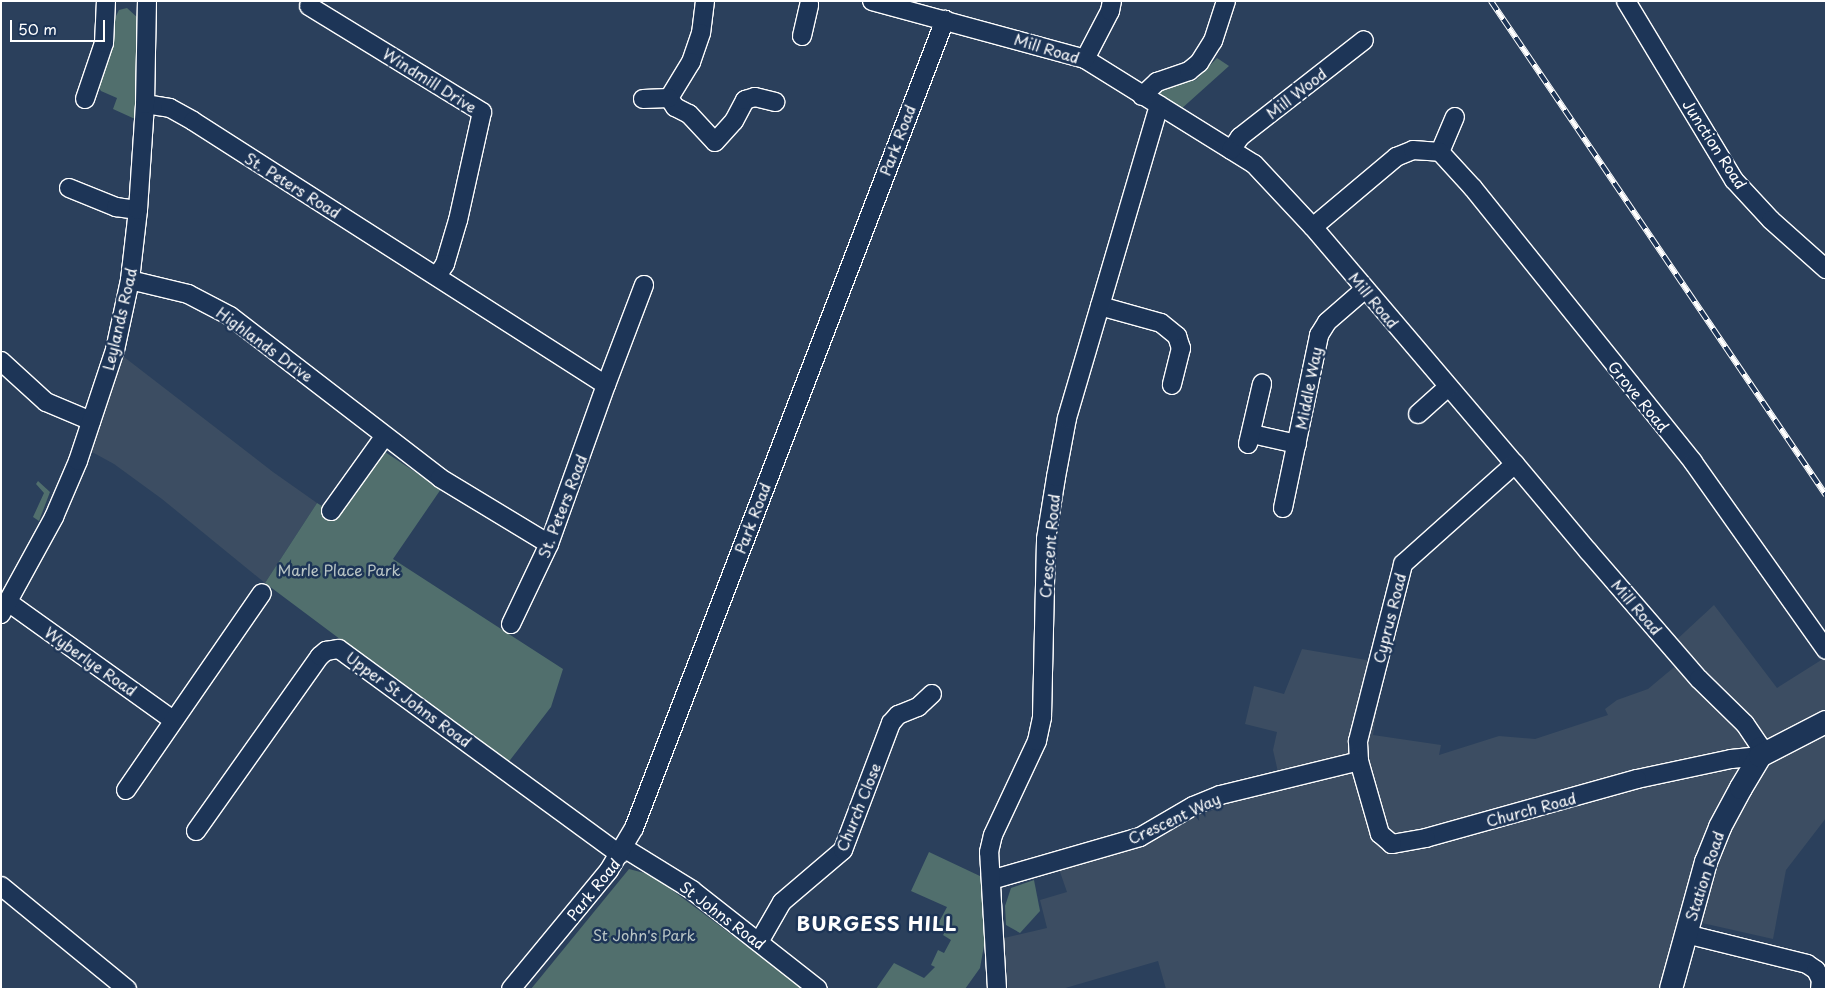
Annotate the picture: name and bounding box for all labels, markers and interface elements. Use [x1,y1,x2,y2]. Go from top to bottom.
scale bar [12,10,108,42]
text: 50 m [18,17,57,40]
street label: Mill Road [1012,29,1082,67]
street label: Windmill Drive [380,44,480,116]
street label: Mill Wood [1262,64,1330,122]
street label: Junction Road [1679,96,1751,192]
street label: Park Road [875,102,919,178]
street label: St. Peters Road [242,148,344,222]
street label: Leylands Road [99,267,139,371]
street label: Mill Road [1345,268,1403,332]
street label: Highlands Drive [213,303,317,385]
street label: Middle Way [1291,344,1325,432]
street label: Grove Road [1605,357,1673,435]
street label: St. Peters Road [534,452,590,560]
street label: Park Road [730,480,774,556]
street label: Crescent Road [1035,493,1063,599]
park label: Marle Place Park [277,561,401,579]
street label: Cyprus Road [1369,571,1409,665]
street label: Mill Road [1608,576,1666,638]
street label: Wyberlye Road [41,622,141,700]
street label: Upper St Johns Road [342,647,476,751]
street label: Church Close [832,760,884,854]
street label: Church Road [1484,788,1578,830]
street label: Crescent Way [1125,789,1223,847]
street label: Station Road [1681,829,1727,923]
street label: Park Road [563,854,623,924]
street label: St Johns Road [677,877,769,953]
district label: BURGESS HILL [794,911,960,935]
park label: St John's Park [593,926,695,944]

